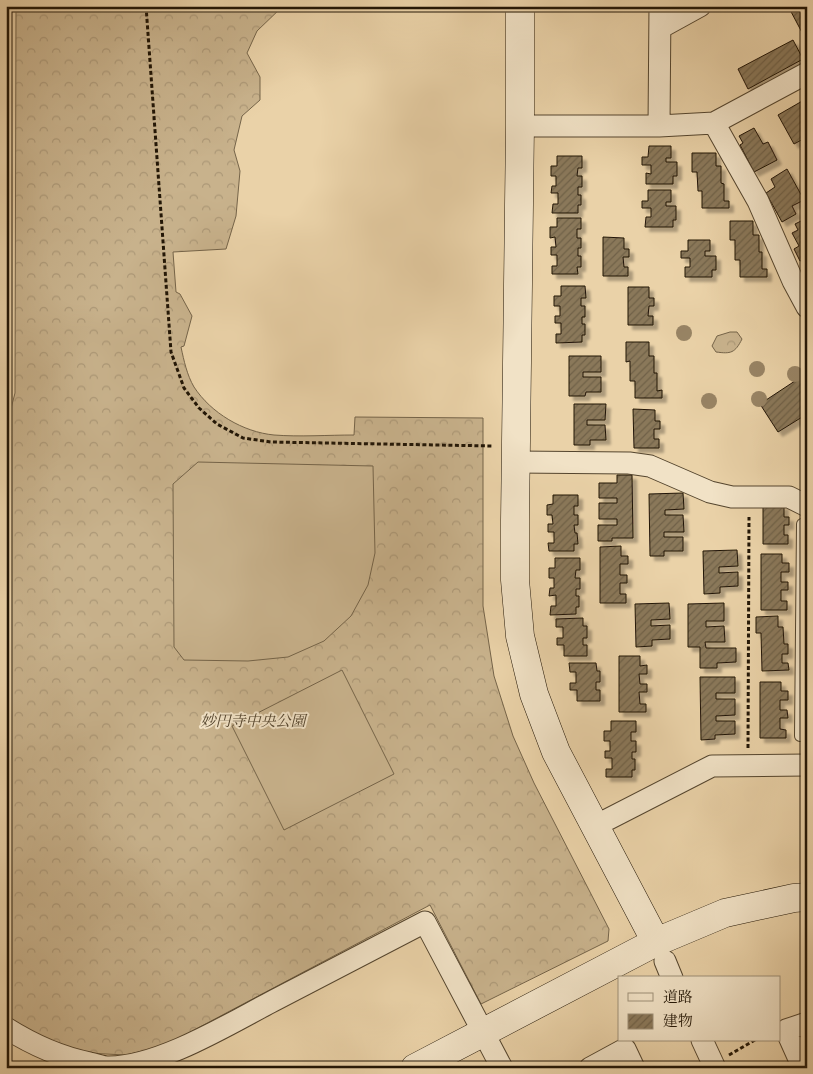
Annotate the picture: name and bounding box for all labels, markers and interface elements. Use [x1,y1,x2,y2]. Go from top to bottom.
park label: 妙円寺中央公園 [200,711,308,731]
legend [618,976,780,1042]
text: 道路 [663,987,693,1007]
text: 建物 [663,1011,693,1031]

